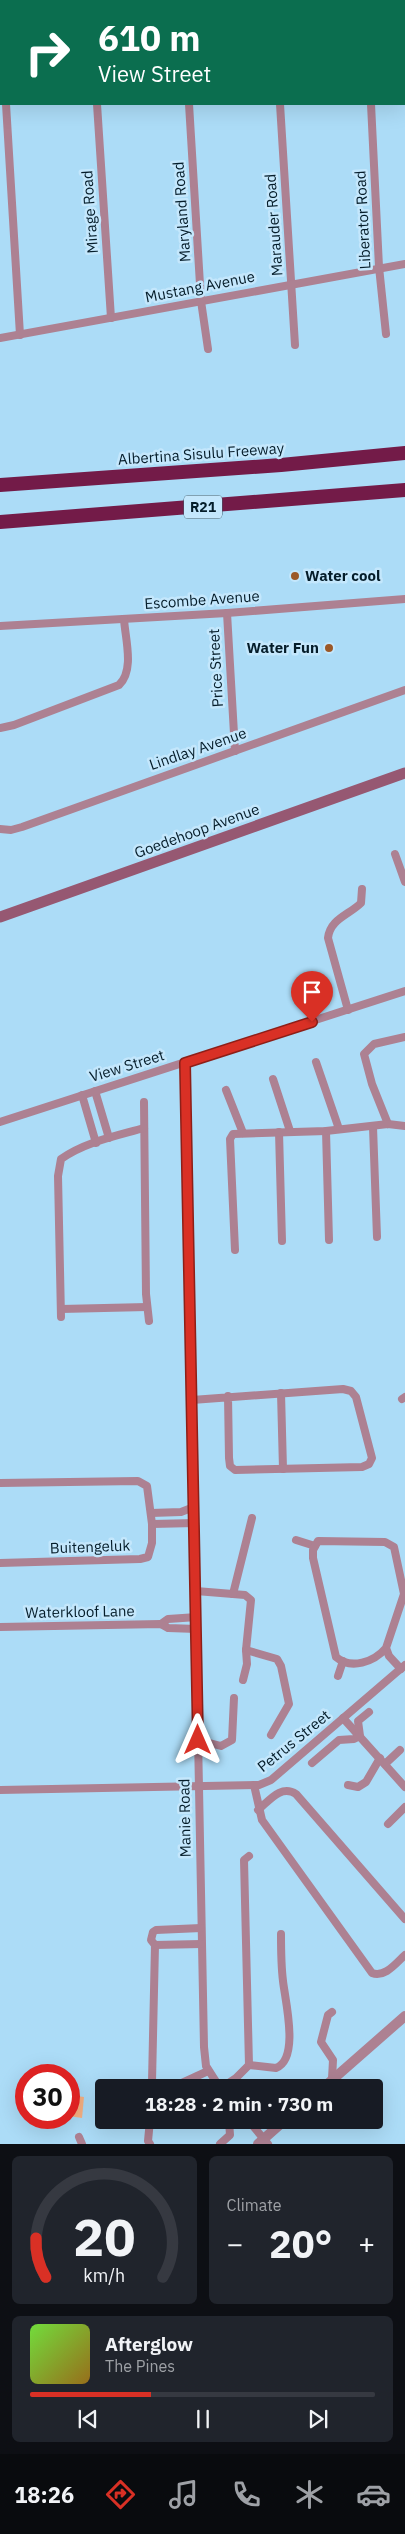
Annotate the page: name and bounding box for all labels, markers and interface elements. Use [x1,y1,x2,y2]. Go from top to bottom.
text: 610 m [98,15,201,61]
icon: right [15,20,80,85]
text: View Street [98,59,211,88]
street label: Maryland Road [169,161,194,263]
street label: Mirage Road [77,170,102,254]
street label: Liberator Road [350,170,375,270]
street label: Marauder Road [260,173,287,277]
street label: Mustang Avenue [143,267,256,306]
street label: Albertina Sisulu Freeway [117,438,285,469]
road number: R21 [184,496,222,518]
place label: Water cool [305,566,381,585]
marker: Water cool [289,570,301,582]
street label: Escombe Avenue [144,586,260,613]
street label: Price Street [204,628,227,708]
place label: Water Fun [246,638,319,657]
marker: Water Fun [323,642,335,654]
street label: Lindlay Avenue [147,723,249,774]
street label: Goedehoop Avenue [132,799,262,862]
pin [291,971,333,1022]
icon: arrive [298,978,326,1006]
street label: View Street [87,1045,167,1086]
street label: Buitengeluk [49,1536,131,1557]
street label: Waterkloof Lane [25,1601,135,1622]
street label: Petrus Street [253,1705,334,1776]
position arrow [171,1713,223,1765]
street label: Manie Road [174,1778,195,1858]
speed limit sign: 30 [15,2064,80,2129]
text: 18:28 · 2 min · 730 m [145,2092,333,2116]
text: Climate [227,2195,282,2215]
text: 20 [73,2203,135,2270]
text: 20° [269,2219,332,2268]
text: − [227,2225,243,2262]
text: + [358,2225,375,2262]
text: km/h [83,2264,125,2287]
text: Afterglow [105,2332,193,2356]
text: The Pines [105,2356,175,2376]
icon: previous [74,2405,102,2433]
icon: pause [189,2405,217,2433]
icon: next [304,2405,332,2433]
icon: directions [103,2477,138,2512]
icon: music [166,2477,201,2512]
icon: phone [229,2477,264,2512]
icon: climate [292,2477,327,2512]
icon: car [356,2477,391,2512]
text: 18:26 [14,2480,74,2509]

